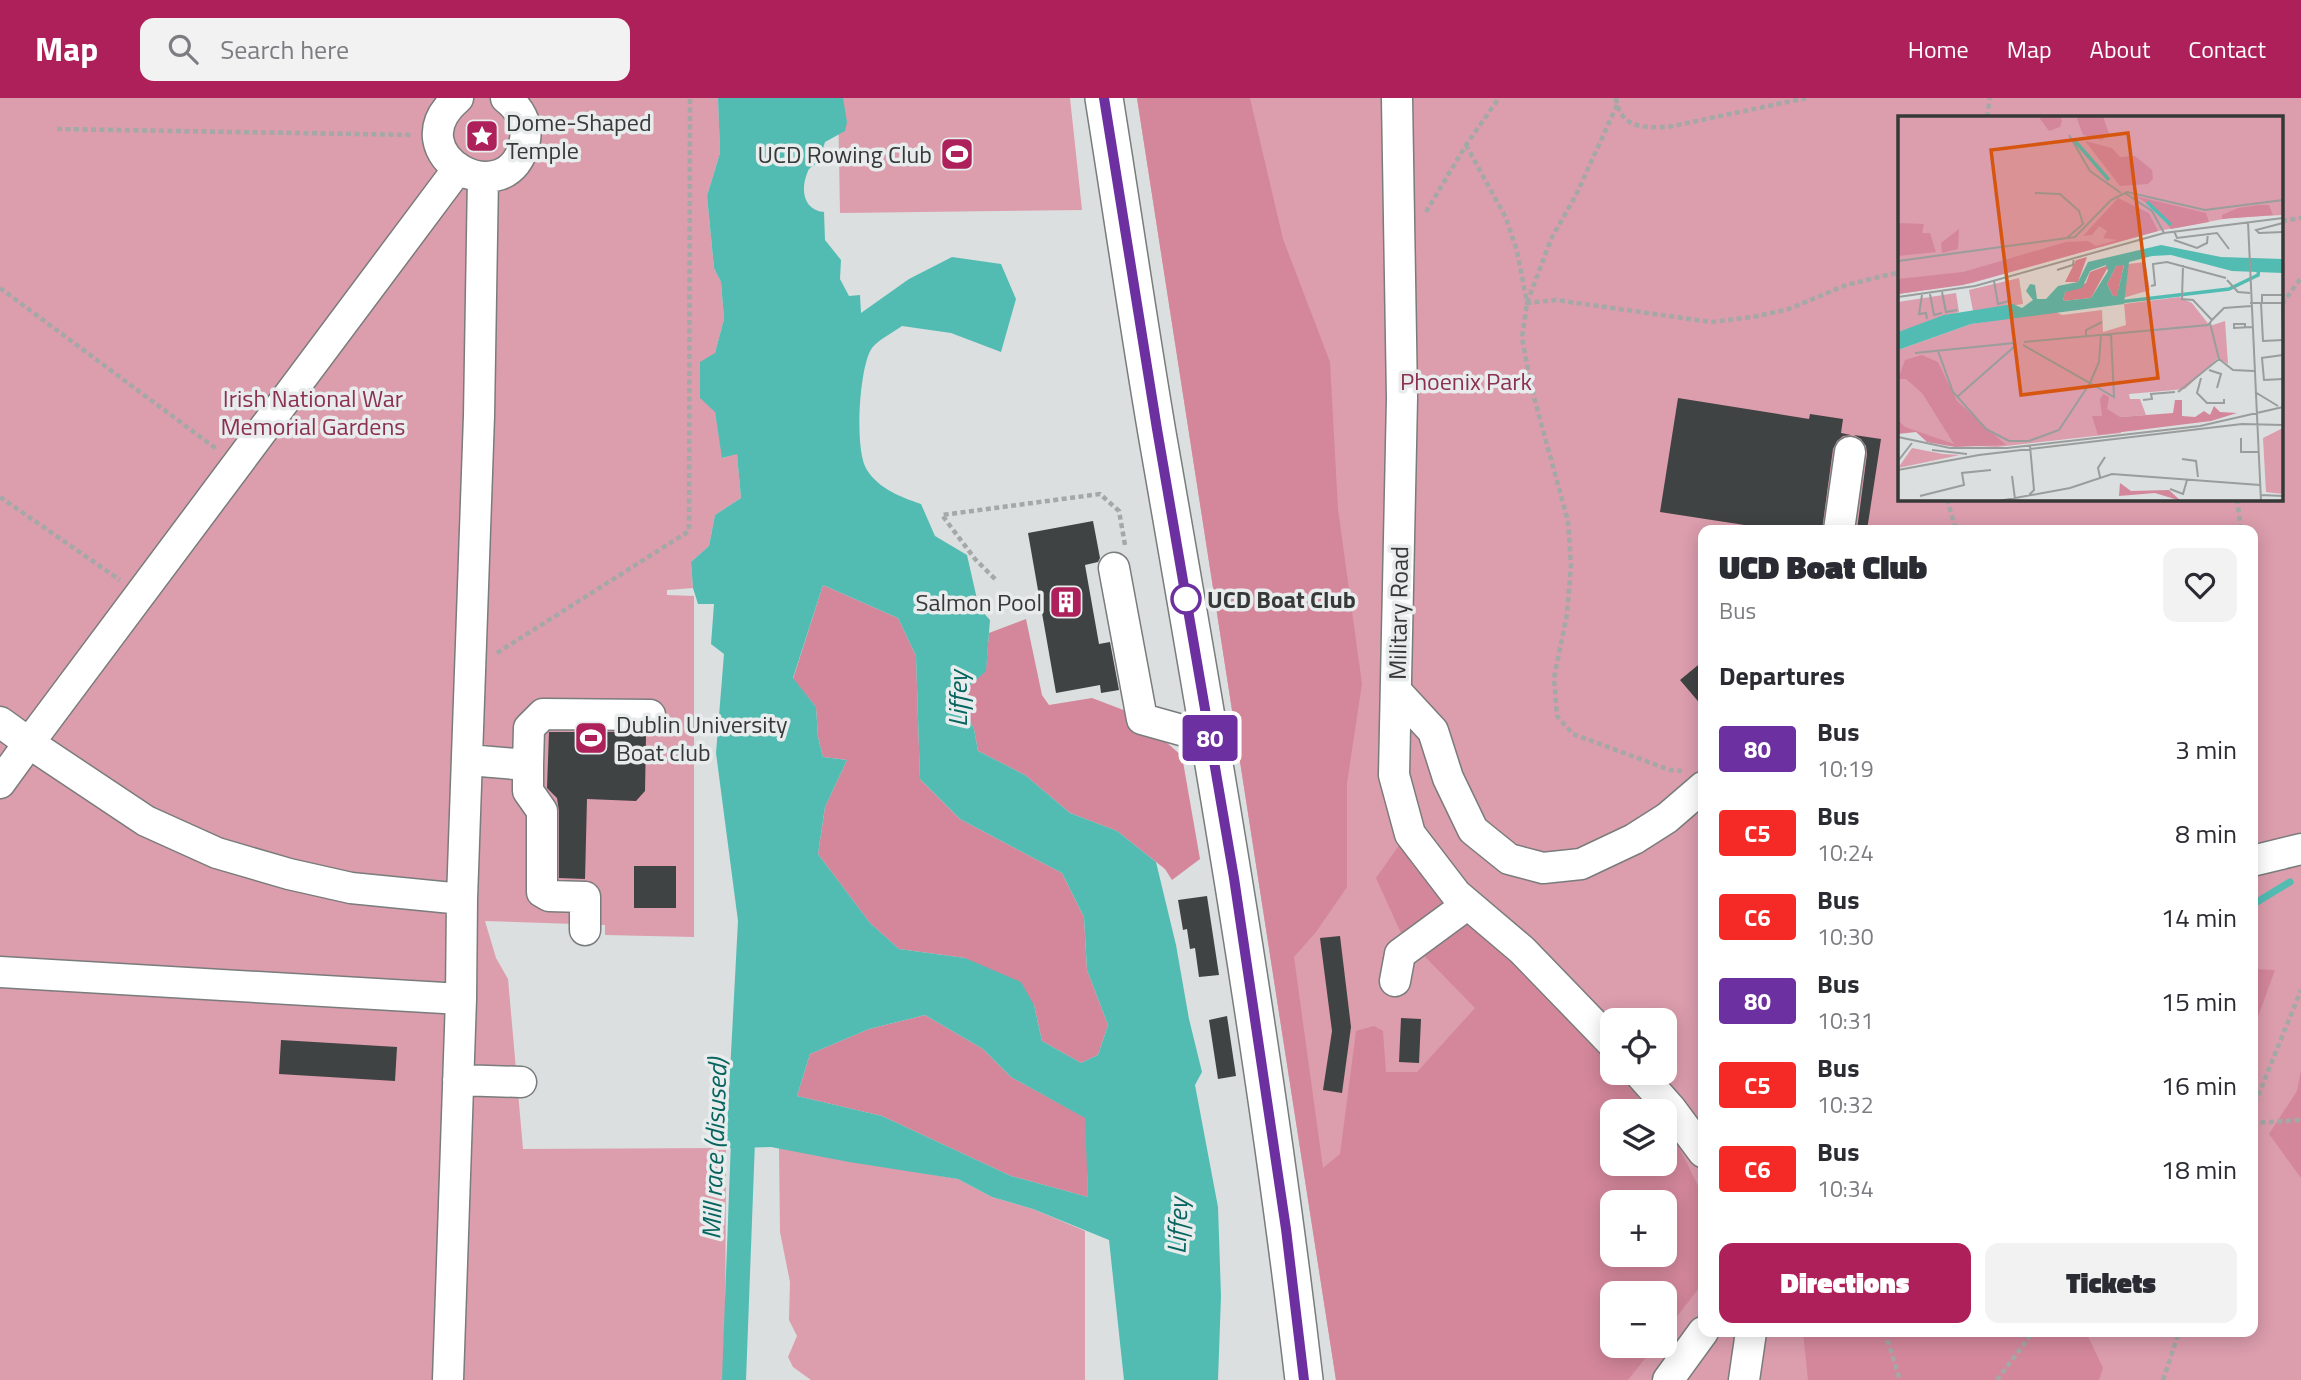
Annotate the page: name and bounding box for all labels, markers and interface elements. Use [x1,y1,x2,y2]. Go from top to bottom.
search box [140,18,630,81]
text: Map [35,24,98,74]
icon: search [164,30,202,68]
text: Search here [220,30,349,69]
text: Home [1908,31,1969,67]
text: Map [2007,31,2052,67]
text: About [2090,31,2150,67]
text: Contact [2188,31,2266,67]
place label: Dome-Shaped Temple [506,104,652,168]
inset map [1898,116,2284,500]
place icon: Dome-Shaped Temple [463,117,501,155]
sports icon: UCD Rowing Club [938,135,976,173]
place label: UCD Rowing Club [758,136,932,172]
park label: Phoenix Park [1400,363,1533,399]
park label: Irish National War Memorial Gardens [221,380,405,444]
text: UCD Boat Club [1719,542,1927,592]
street label: Military Road [1379,546,1417,680]
button: heart [2163,548,2237,622]
place label: UCD Boat Club [1207,581,1356,617]
building icon: Salmon Pool [1047,583,1085,621]
place label: Salmon Pool [915,584,1042,620]
marker: UCD Boat Club [1171,584,1201,614]
text: Bus [1719,593,1756,628]
text: Departures [1719,656,1845,695]
water label: Liffey [938,668,977,727]
place label: Dublin University Boat club [616,706,788,770]
text: Bus [1817,712,1859,751]
line badge: 80 [1178,715,1242,761]
sports icon: Dublin University Boat club [572,719,610,757]
text: 80 [1197,720,1223,756]
text: 3 min [2175,730,2237,769]
text: 80 [1744,731,1771,767]
text: 10:19 [1817,751,1874,786]
text: Bus [1817,796,1859,835]
text: 8 min [2175,814,2237,853]
text: C5 [1744,815,1771,851]
text: 10:24 [1817,835,1874,870]
text: Bus [1817,880,1859,919]
text: 14 min [2161,898,2237,937]
text: C6 [1744,899,1771,935]
text: 10:30 [1817,919,1874,954]
text: Bus [1817,964,1859,1003]
text: 15 min [2161,982,2237,1021]
text: 80 [1744,983,1771,1019]
text: 10:31 [1817,1003,1874,1038]
map controls [1600,1008,1677,1358]
button: locate [1600,1008,1677,1085]
text: Bus [1817,1048,1859,1087]
water label: Mill race (disused) [691,1056,737,1240]
text: 16 min [2161,1066,2237,1105]
text: C5 [1744,1067,1771,1103]
text: 10:32 [1817,1087,1874,1122]
button: layers [1600,1099,1677,1176]
text: Bus [1817,1132,1859,1171]
text: 18 min [2161,1150,2237,1189]
text: C6 [1744,1151,1771,1187]
text: 10:34 [1817,1171,1874,1206]
button: + [1600,1190,1677,1267]
water label: Liffey [1157,1194,1198,1255]
button: Directions [1719,1243,1971,1323]
button: Tickets [1985,1243,2237,1323]
button: − [1600,1281,1677,1358]

